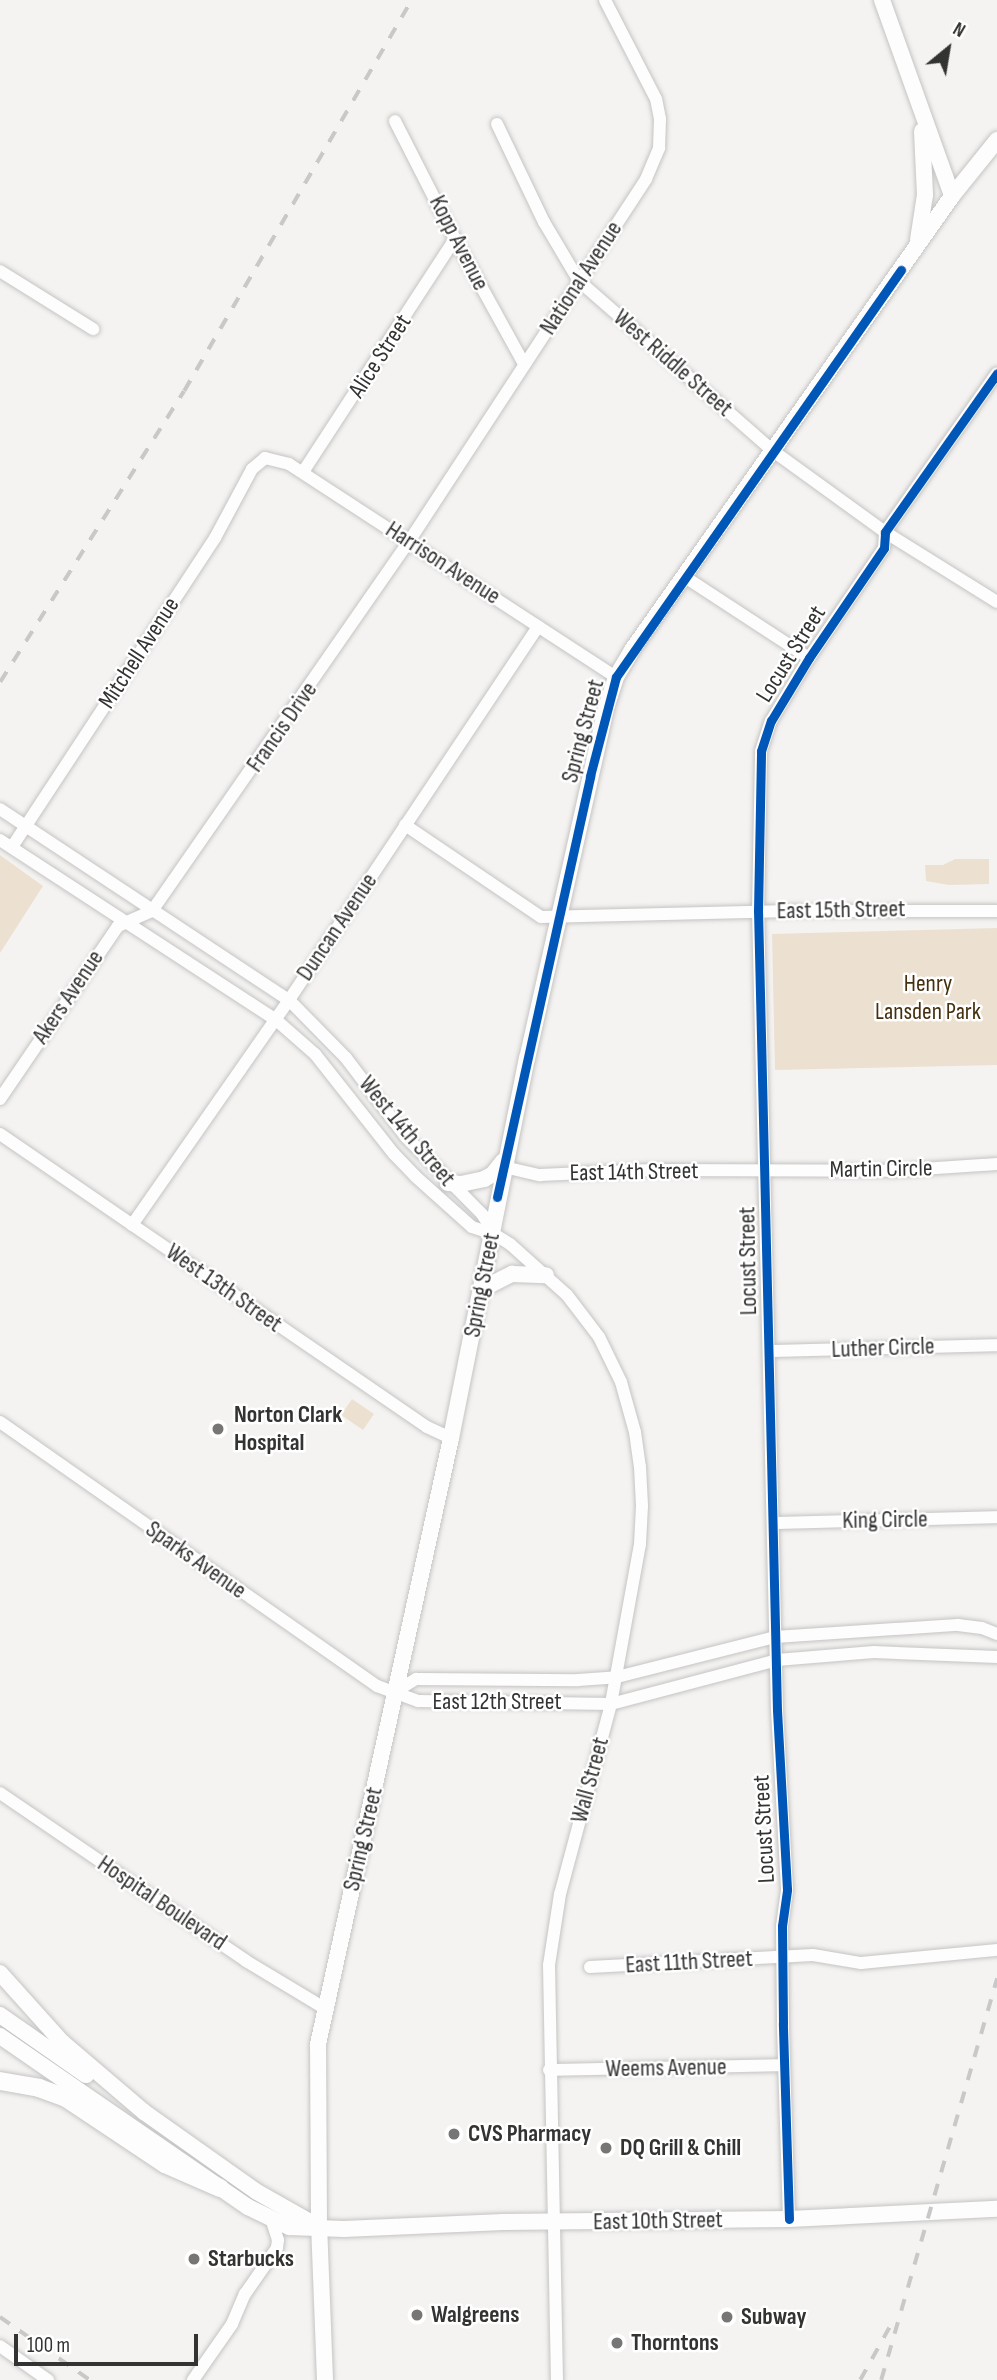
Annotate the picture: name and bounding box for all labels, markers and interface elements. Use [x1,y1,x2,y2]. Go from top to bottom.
north arrow [913,14,983,84]
text: N [949,18,969,43]
street label: Kopp Avenue [423,191,495,295]
street label: National Avenue [534,216,628,340]
street label: West Riddle Street [607,303,739,423]
street label: Alice Street [342,309,418,403]
street label: Harrison Avenue [380,515,506,611]
street label: Mitchell Avenue [92,592,186,714]
street label: Locust Street [750,600,832,708]
street label: Francis Drive [241,676,323,778]
street label: Spring Street [555,676,611,786]
street label: Duncan Avenue [291,868,383,986]
street label: East 15th Street [776,894,906,926]
street label: Akers Avenue [26,945,110,1049]
park label: Henry Lansden Park [875,970,981,1026]
street label: West 14th Street [353,1070,461,1192]
street label: Martin Circle [829,1154,933,1184]
street label: East 14th Street [569,1156,699,1188]
street label: Locust Street [733,1206,763,1316]
street label: Spring Street [458,1230,506,1340]
street label: West 13th Street [160,1237,288,1339]
street label: Luther Circle [831,1332,935,1364]
place label: Norton Clark Hospital [234,1401,342,1457]
marker: Norton Clark Hospital [208,1419,228,1439]
street label: King Circle [842,1505,928,1535]
street label: Sparks Avenue [140,1515,252,1605]
street label: East 12th Street [432,1688,562,1716]
street label: Wall Street [565,1734,615,1826]
street label: Locust Street [747,1774,781,1884]
street label: Spring Street [337,1784,389,1894]
street label: Hospital Boulevard [92,1849,232,1957]
street label: East 11th Street [625,1944,753,1980]
street label: Weems Avenue [605,2053,727,2083]
place label: CVS Pharmacy [468,2120,591,2148]
marker: CVS Pharmacy [446,2126,462,2142]
place label: DQ Grill & Chill [620,2134,741,2162]
marker: DQ Grill & Chill [598,2140,614,2156]
street label: East 10th Street [593,2205,723,2237]
place label: Starbucks [208,2245,294,2273]
marker: Starbucks [186,2251,202,2267]
place label: Walgreens [431,2301,519,2329]
place label: Subway [741,2303,806,2331]
marker: Walgreens [409,2307,425,2323]
marker: Subway [719,2309,735,2325]
scale bar [18,2320,201,2364]
place label: Thorntons [631,2329,719,2357]
text: 100 m [27,2333,70,2358]
marker: Thorntons [609,2335,625,2351]

